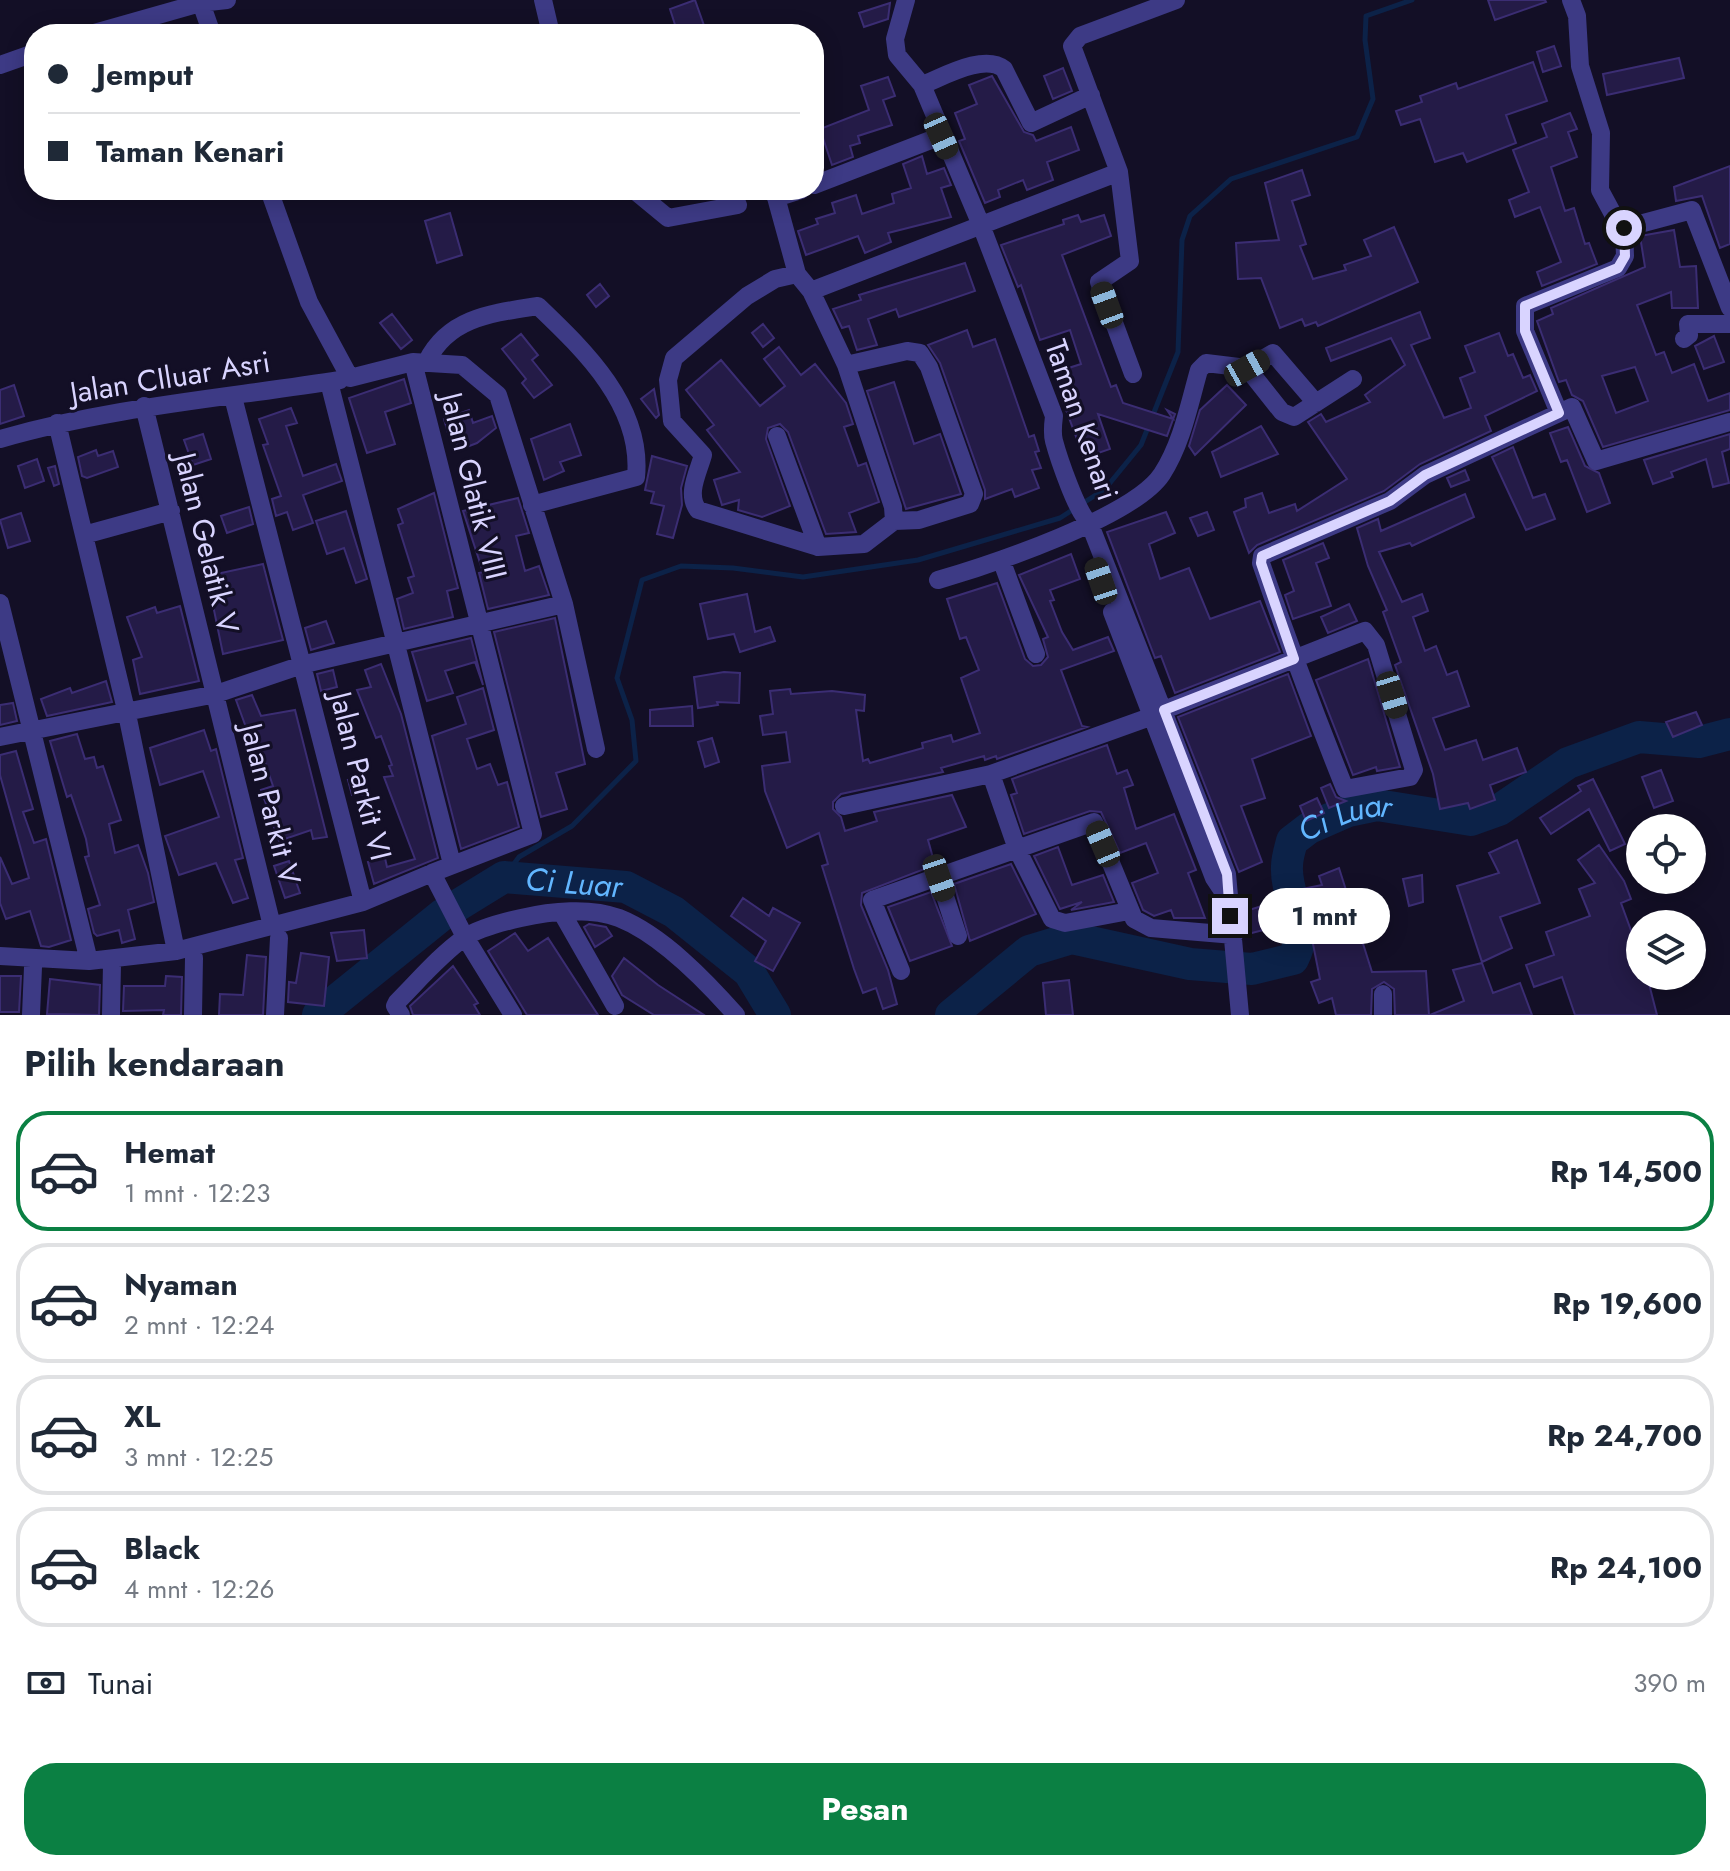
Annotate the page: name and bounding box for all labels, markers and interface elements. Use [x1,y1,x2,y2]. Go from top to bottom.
text: Jemput [96,53,193,96]
car [920,109,962,163]
text: Taman Kenari [96,130,284,173]
route start [1606,210,1642,246]
car [1088,278,1126,332]
street label: Taman Kenari [1034,334,1130,506]
street label: Jalan CIluar Asri [63,340,273,415]
car [1220,346,1274,390]
street label: Jalan Glatik VIII [429,384,518,584]
street label: Jalan Gelatik V [163,444,250,638]
car [1082,554,1120,608]
car [1374,669,1410,721]
street label: Jalan Parkit VI [318,683,403,865]
street label: Jalan Parkit V [229,715,312,889]
water label: Ci Luar [1290,782,1397,853]
map controls [1626,814,1706,990]
button: locate [1626,814,1706,894]
car [1083,817,1123,871]
car [920,851,958,905]
water label: Ci Luar [524,856,626,910]
callout: 1 mnt [1258,888,1390,944]
text: 1 mnt [1291,897,1357,935]
route end [1212,898,1248,934]
button: layers [1626,910,1706,990]
text: Pilih kendaraan [24,1037,285,1089]
text: Hemat [124,1131,215,1174]
icon: car [28,1135,100,1207]
text: Rp 14,500 [1550,1150,1702,1193]
text: 1 mnt · 12:23 [124,1174,270,1212]
text: Nyaman [124,1263,238,1306]
icon: car [28,1267,100,1339]
text: Rp 19,600 [1552,1282,1702,1325]
text: 2 mnt · 12:24 [124,1306,274,1344]
text: XL [124,1395,160,1438]
icon: car [28,1399,100,1471]
text: Rp 24,700 [1547,1414,1702,1457]
text: 3 mnt · 12:25 [124,1438,273,1476]
text: Black [124,1527,200,1570]
icon: car [28,1531,100,1603]
text: Rp 24,100 [1550,1546,1702,1589]
text: 4 mnt · 12:26 [124,1570,275,1608]
icon: cash [24,1661,68,1705]
text: Tunai [88,1662,153,1705]
text: 390 m [1633,1664,1706,1702]
button: Pesan [24,1763,1706,1855]

